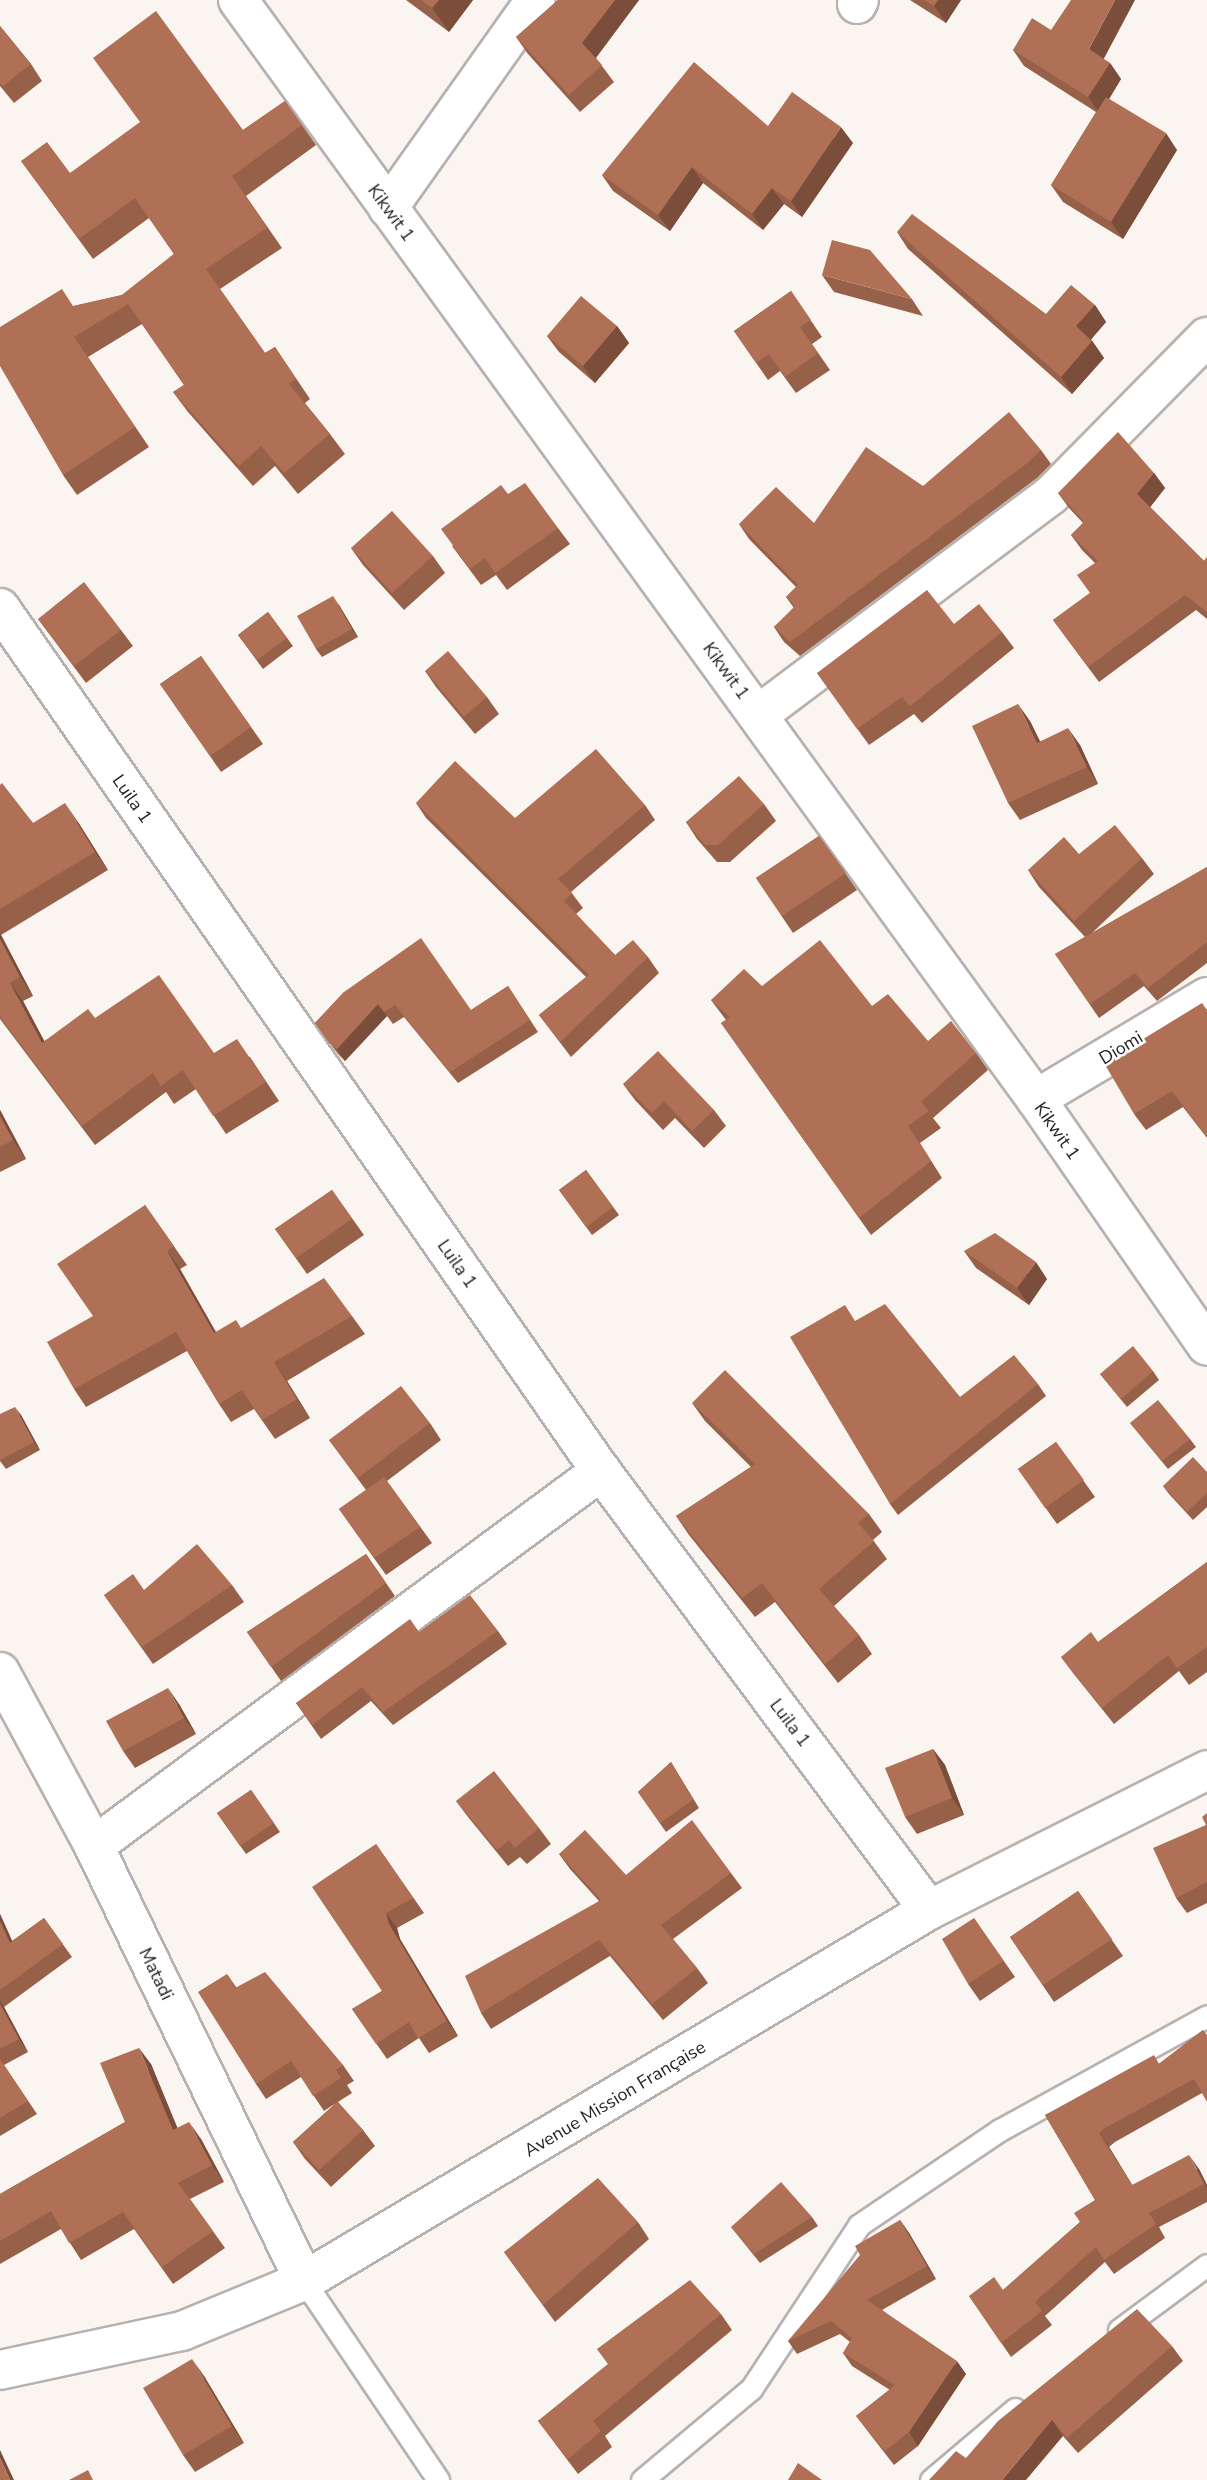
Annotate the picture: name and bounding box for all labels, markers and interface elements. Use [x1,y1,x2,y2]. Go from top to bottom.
street label: Kikwit 1 [363,180,419,246]
street label: Kikwit 1 [698,638,754,704]
street label: Luila 1 [108,771,156,827]
street label: Diomi [1095,1027,1147,1069]
street label: Kikwit 1 [1029,1098,1085,1164]
street label: Luila 1 [433,1236,481,1292]
street label: Luila 1 [765,1695,815,1751]
street label: Matadi [134,1944,178,2004]
street label: Avenue Mission Française [520,2036,710,2162]

